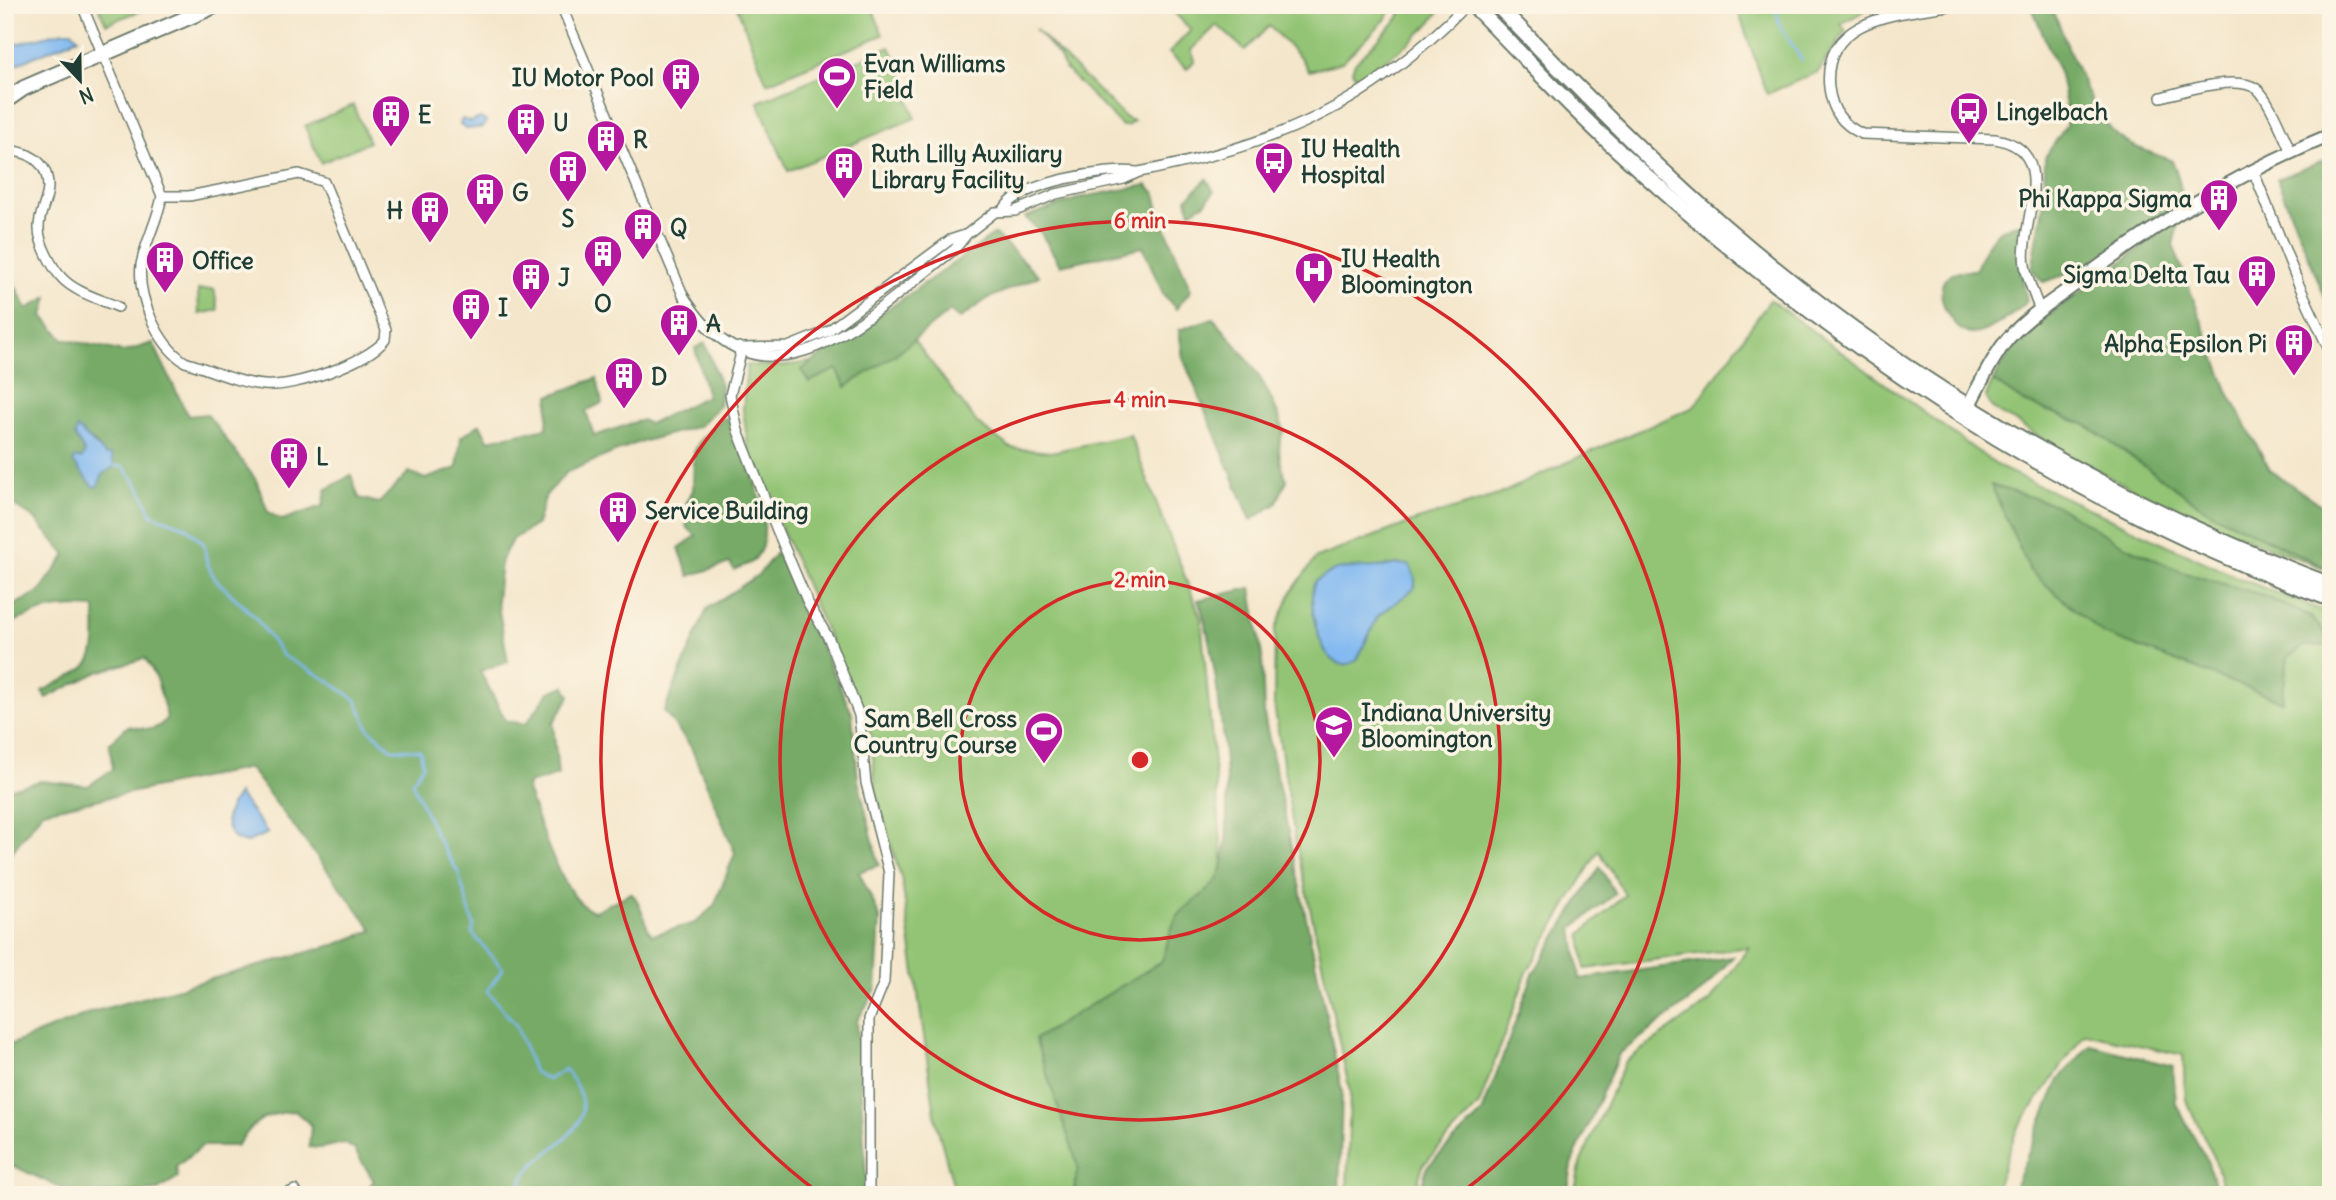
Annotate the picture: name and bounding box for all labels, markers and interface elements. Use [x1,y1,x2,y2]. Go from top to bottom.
north arrow [46,46,116,116]
place label: Evan Williams Field [864,49,1005,104]
sports icon: Evan Williams Field [816,55,858,110]
building icon: IU Motor Pool [660,56,702,111]
place label: IU Motor Pool [512,63,654,92]
text: N [76,82,97,109]
bus stop icon: Lingelbach [1948,90,1990,145]
building icon: E [370,93,412,148]
place label: Lingelbach [1996,97,2108,126]
place label: E [418,100,432,129]
building icon: U [505,101,547,156]
place label: U [553,108,569,137]
building icon: R [585,118,627,173]
place label: R [633,125,648,154]
place label: IU Health Hospital [1301,134,1400,189]
place label: Ruth Lilly Auxiliary Library Facility [871,139,1062,194]
bus stop icon: IU Health Hospital [1253,140,1295,195]
building icon: Ruth Lilly Auxiliary Library Facility [823,145,865,200]
building icon: S [547,148,589,203]
building icon: G [464,171,506,226]
building icon: Phi Kappa Sigma [2198,177,2240,232]
place label: G [512,178,529,207]
place label: Phi Kappa Sigma [2018,184,2192,213]
building icon: H [409,189,451,244]
place label: H [386,196,403,225]
place label: S [562,204,575,233]
building icon: Q [622,206,664,261]
text: 6 min [1114,207,1166,234]
place label: Q [670,213,687,242]
building icon: O [582,233,624,288]
building icon: Office [144,239,186,294]
place label: IU Health Bloomington [1341,244,1473,299]
place label: Office [192,246,254,275]
hospital icon: IU Health Bloomington [1293,250,1335,305]
building icon: Sigma Delta Tau [2236,253,2278,308]
building icon: J [510,256,552,311]
place label: Sigma Delta Tau [2063,260,2230,289]
place label: J [558,263,570,292]
building icon: I [450,286,492,341]
place label: O [594,289,612,318]
place label: I [498,293,508,322]
building icon: A [658,302,700,357]
place label: A [706,309,721,338]
building icon: Alpha Epsilon Pi [2273,322,2315,377]
place label: Alpha Epsilon Pi [2104,329,2267,358]
building icon: D [603,355,645,410]
place label: D [651,362,667,391]
text: 4 min [1114,386,1166,413]
building icon: L [268,435,310,490]
place label: L [316,442,329,471]
building icon: Service Building [597,489,639,544]
place label: Service Building [645,496,809,525]
text: 2 min [1114,566,1166,593]
place label: Indiana University Bloomington [1361,698,1551,753]
place label: Sam Bell Cross Country Course [853,704,1017,759]
school or university icon: Indiana University Bloomington [1313,704,1355,759]
sports icon: Sam Bell Cross Country Course [1023,710,1065,765]
centre of rings [1128,748,1152,772]

